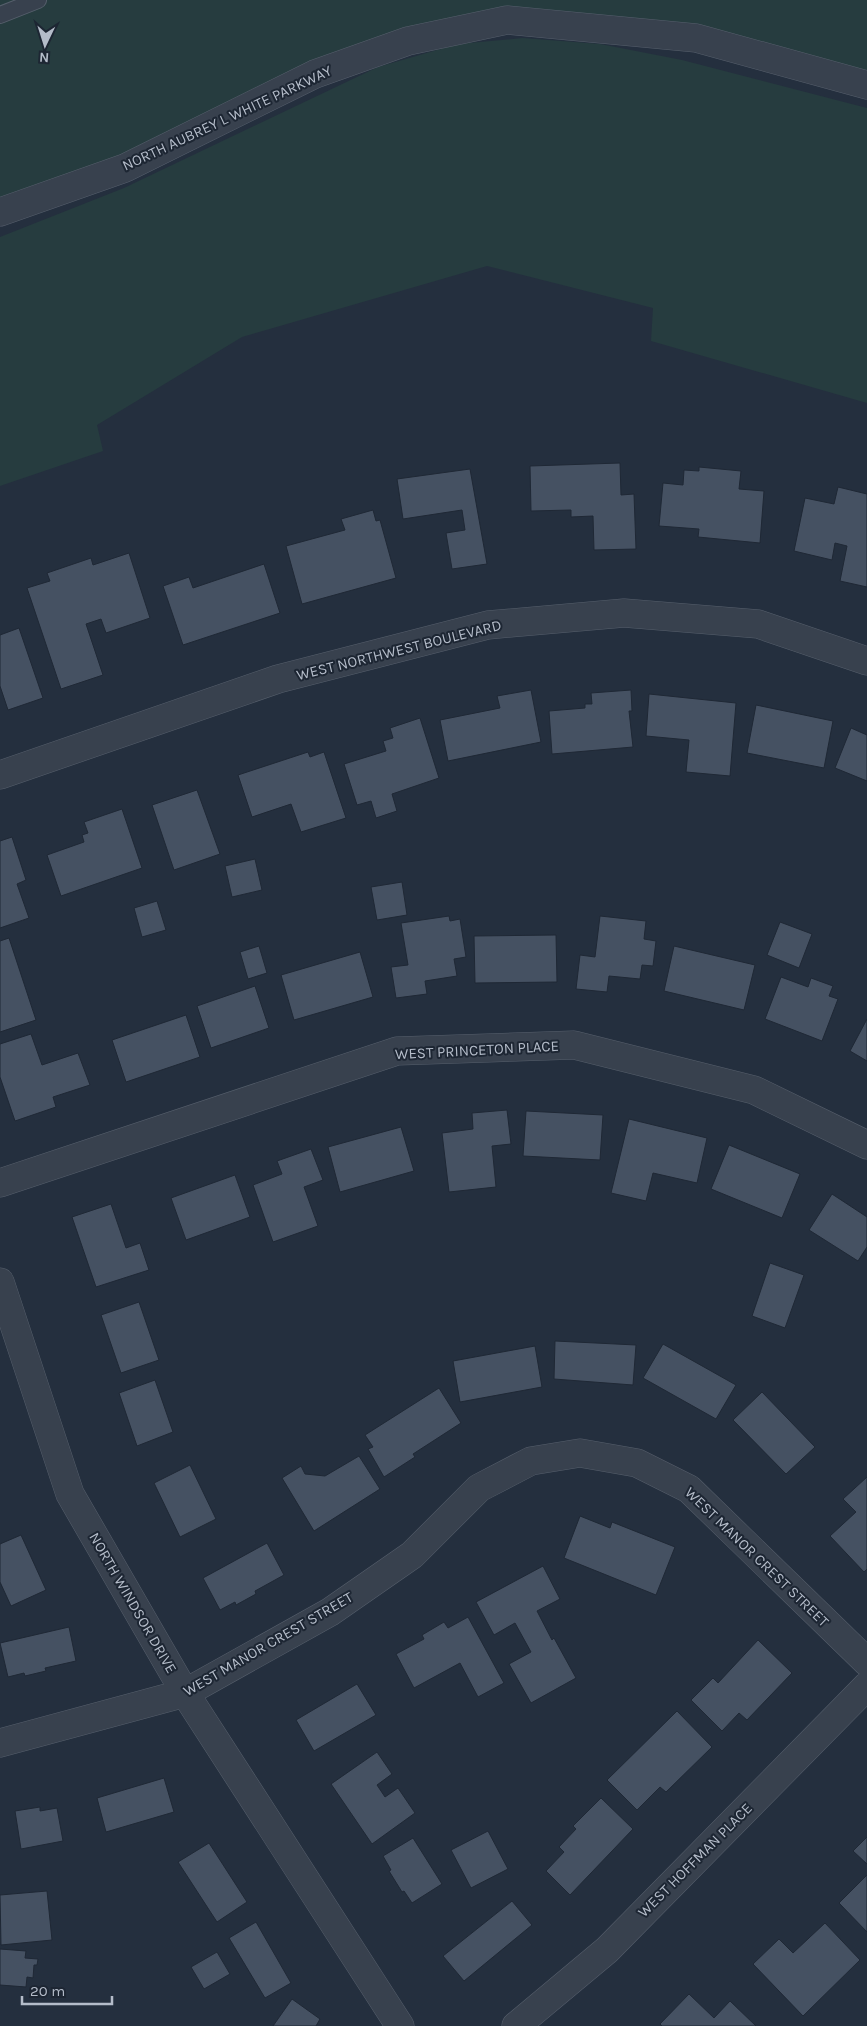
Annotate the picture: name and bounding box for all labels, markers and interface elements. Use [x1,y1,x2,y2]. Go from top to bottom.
north arrow [20,20,70,70]
text: N [39,49,50,66]
street label: NORTH AUBREY L WHITE PARKWAY [119,61,335,175]
street label: WEST NORTHWEST BOULEVARD [295,616,503,684]
street label: WEST PRINCETON PLACE [395,1037,559,1063]
street label: WEST MANOR CREST STREET [681,1483,833,1631]
street label: NORTH WINDSOR DRIVE [85,1529,181,1677]
street label: WEST MANOR CREST STREET [180,1588,357,1700]
street label: WEST HOFFMAN PLACE [634,1799,756,1921]
scale bar [22,1974,112,2006]
text: 20 m [30,1982,65,2000]

